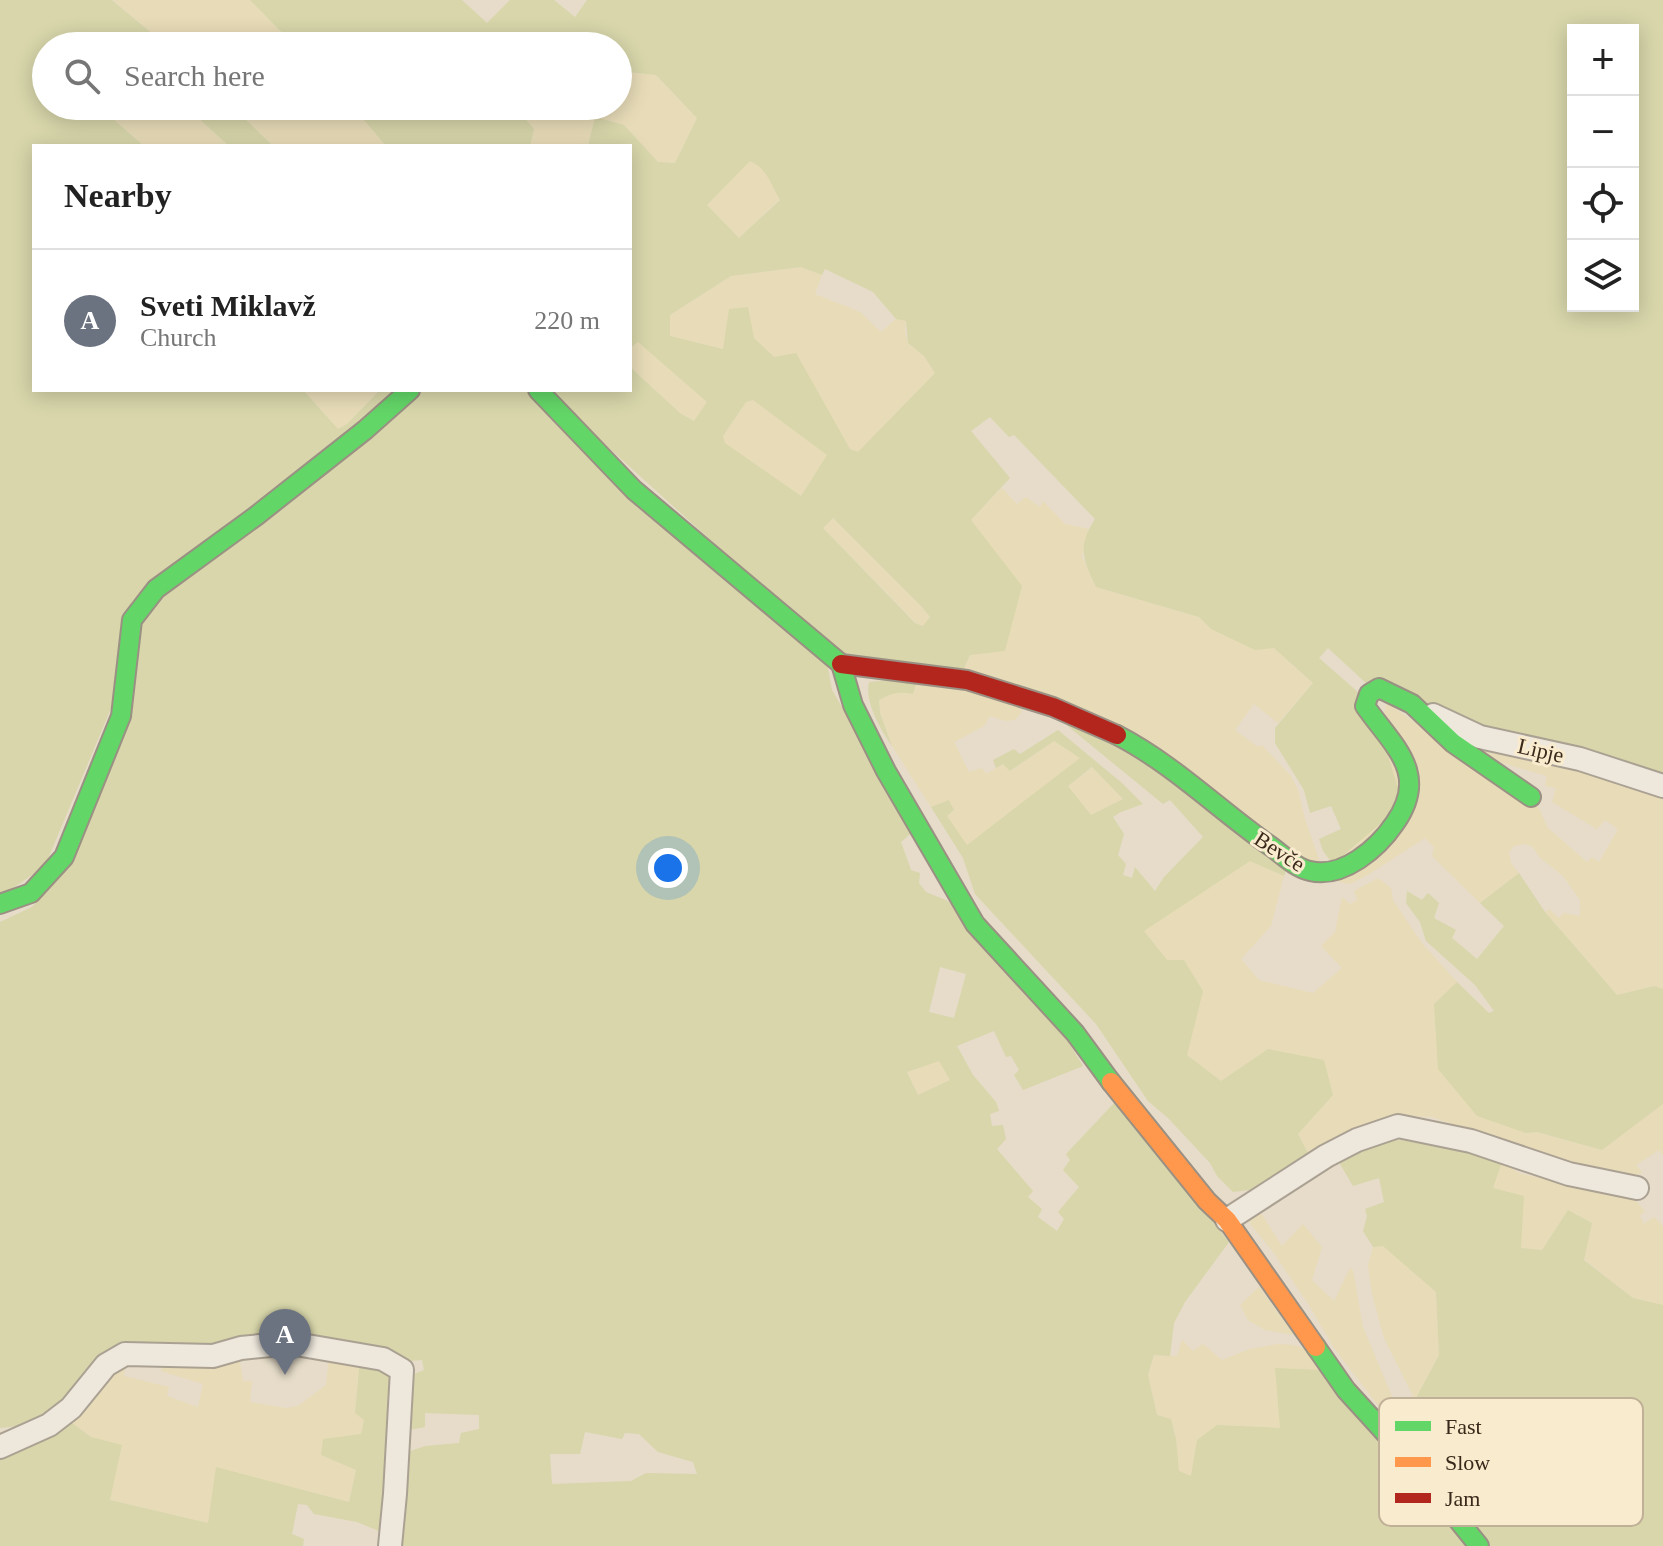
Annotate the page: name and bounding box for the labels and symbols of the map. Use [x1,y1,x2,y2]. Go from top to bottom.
street label: Lipje [1515,733,1566,768]
street label: Bevče [1250,826,1310,877]
your location [648,848,688,888]
pin: A [259,1309,311,1375]
legend [1379,1398,1643,1526]
text: Fast [1445,1414,1482,1439]
text: Slow [1445,1450,1490,1475]
text: Jam [1445,1486,1480,1511]

